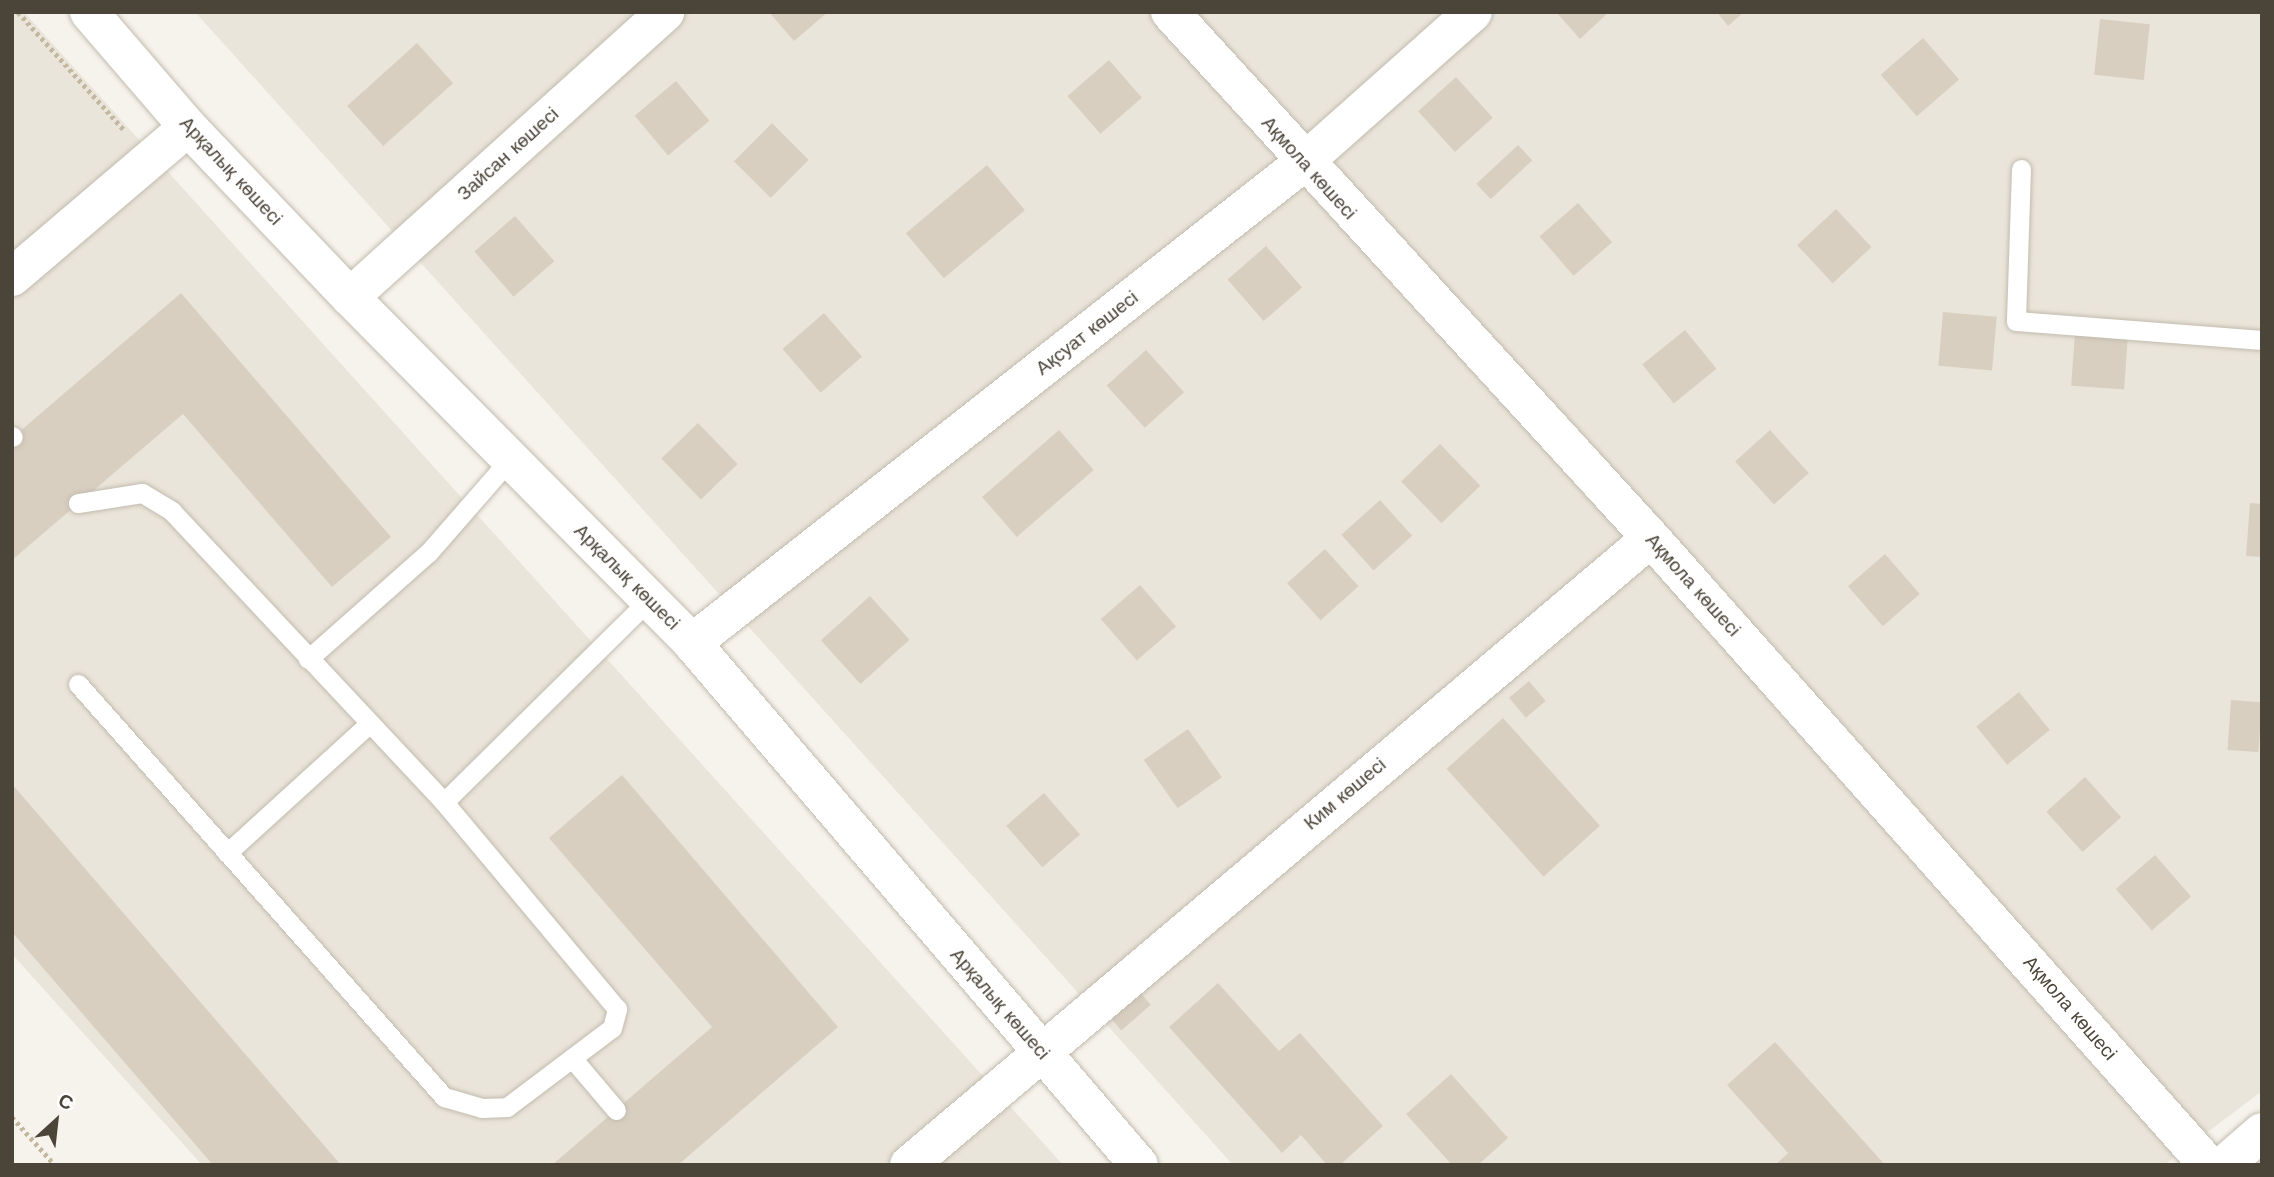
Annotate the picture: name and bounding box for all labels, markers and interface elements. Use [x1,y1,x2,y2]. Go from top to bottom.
street label: Зайсан көшесі [453,103,563,205]
street label: Арқалық көшесі [175,112,287,230]
street label: Ақмола көшесі [1257,112,1361,224]
street label: Ақсуат көшесі [1031,286,1143,380]
street label: Арқалық көшесі [569,519,685,635]
street label: Ақмола көшесі [1641,529,1745,641]
street label: Ким көшесі [1300,753,1390,835]
street label: Арқалық көшесі [945,944,1055,1064]
street label: Ақмола көшесі [2019,951,2121,1065]
north arrow [21,1086,91,1156]
text: С [54,1088,77,1115]

